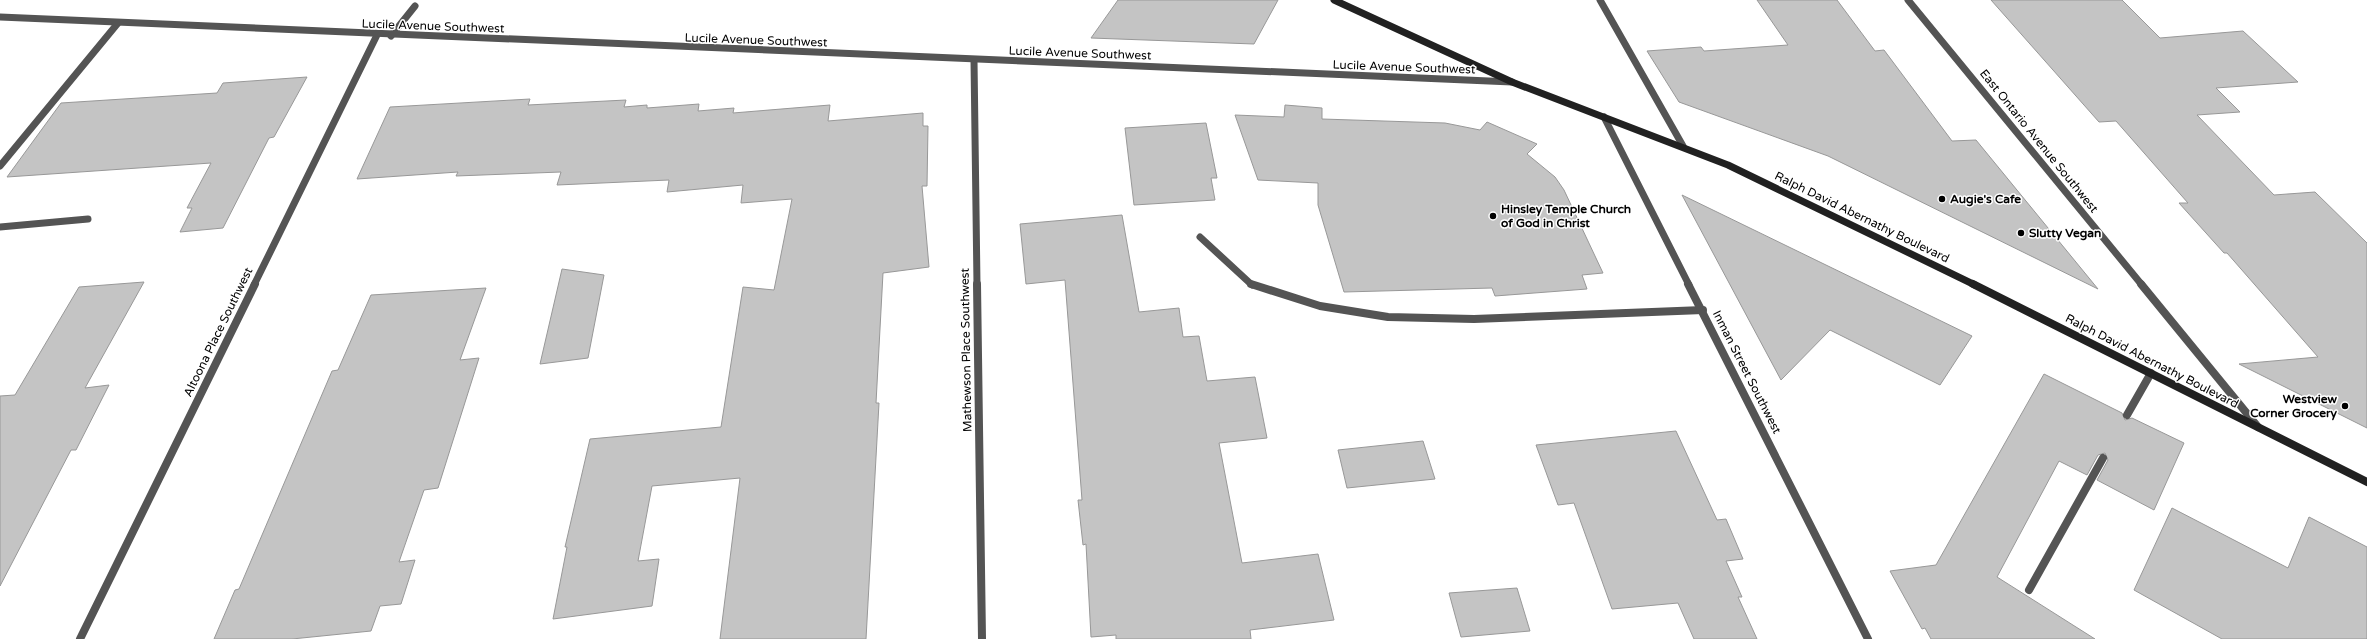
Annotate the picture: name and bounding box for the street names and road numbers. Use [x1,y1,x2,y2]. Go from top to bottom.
street label: Lucile Avenue Southwest [361,17,505,36]
street label: Lucile Avenue Southwest [684,31,828,50]
street label: Lucile Avenue Southwest [1008,44,1152,63]
street label: Lucile Avenue Southwest [1332,58,1476,77]
street label: East Ontario Avenue Southwest [1977,67,2101,216]
street label: Ralph David Abernathy Boulevard [1772,169,1952,265]
street label: Altoona Place Southwest [180,265,256,399]
street label: Mathewson Place Southwest [958,267,974,432]
street label: Inman Street Southwest [1710,308,1784,436]
street label: Ralph David Abernathy Boulevard [2063,311,2241,411]

